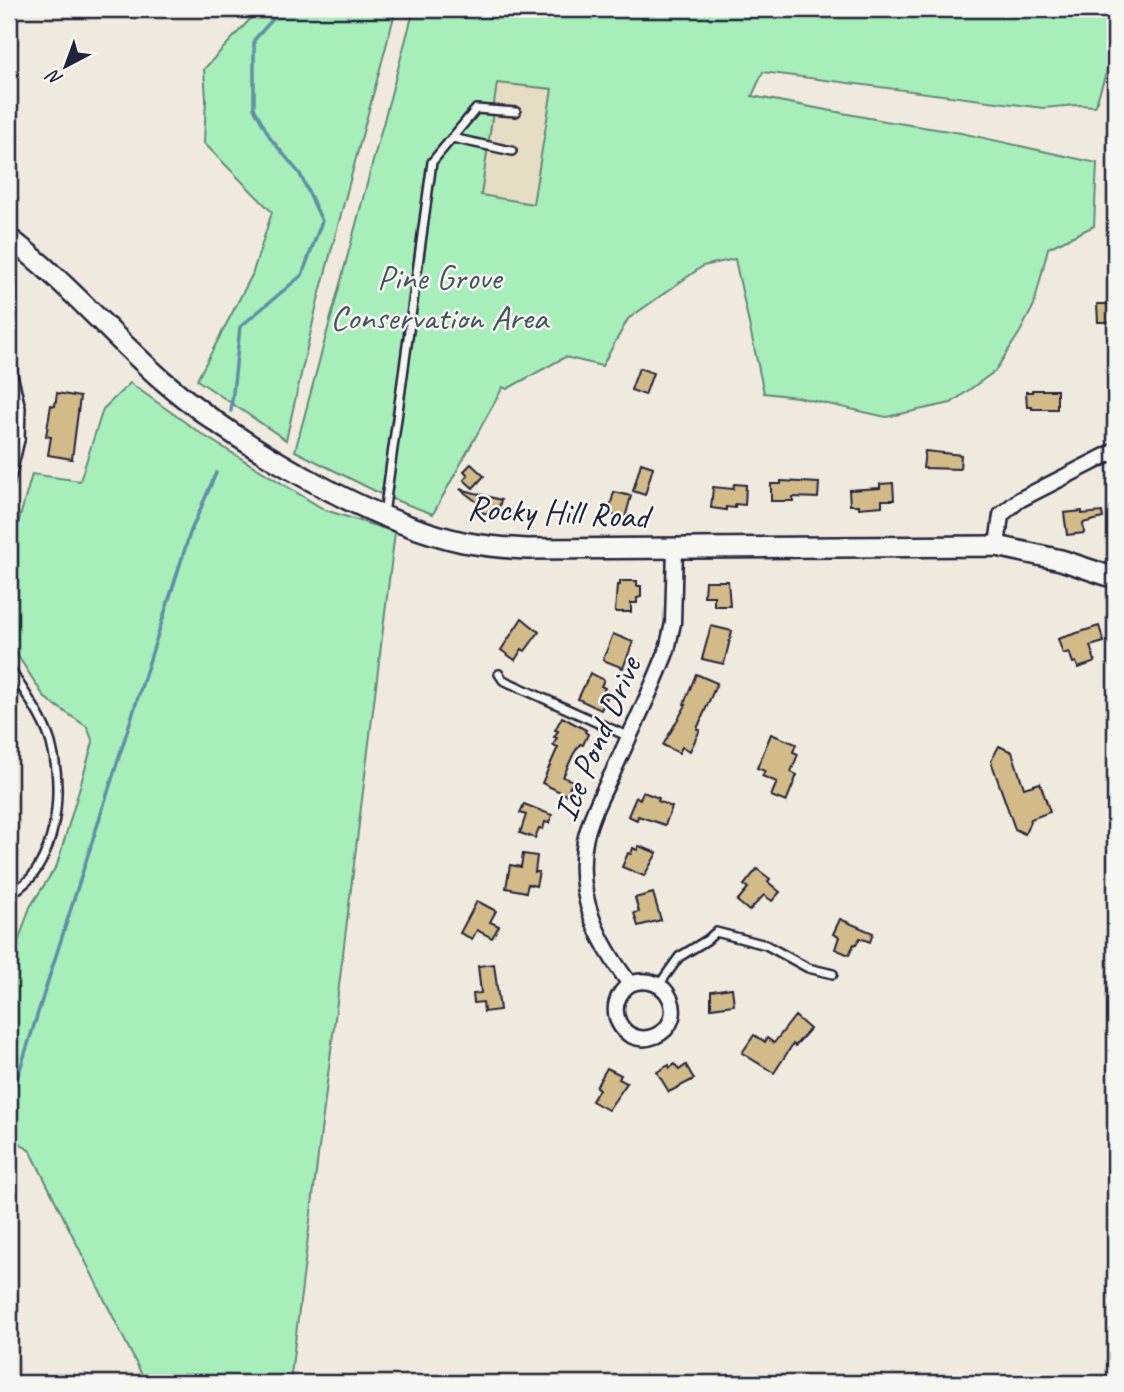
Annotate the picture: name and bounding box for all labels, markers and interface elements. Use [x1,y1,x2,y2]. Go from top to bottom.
north arrow [32,32,102,102]
text: N [41,63,68,91]
park label: Pine Grove Conservation Area [330,255,551,340]
street label: Rocky Hill Road [466,485,655,539]
street label: Ice Pond Drive [542,648,653,828]

